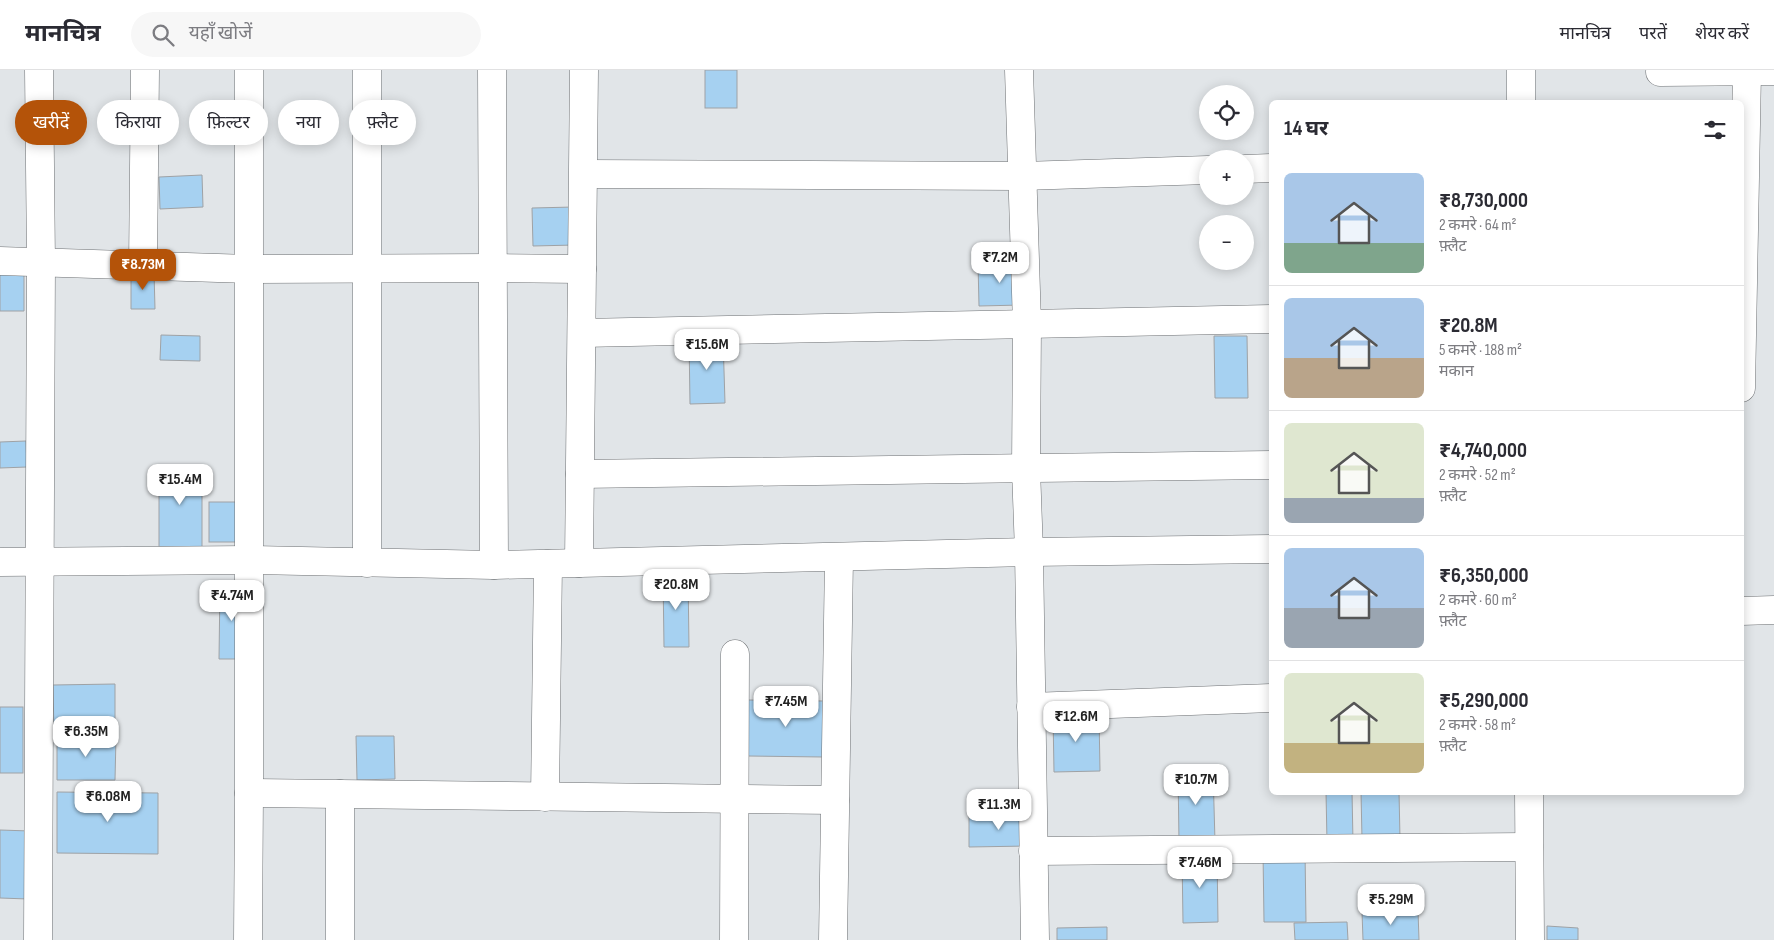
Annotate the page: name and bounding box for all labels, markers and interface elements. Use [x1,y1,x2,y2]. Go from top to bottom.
search box [131,12,481,57]
text: मानचित्र [25,19,101,48]
icon: search [149,21,177,49]
text: यहाँ खोजें [189,22,252,45]
text: मानचित्र [1560,23,1611,44]
text: परतें [1639,23,1667,44]
text: शेयर करें [1695,23,1749,44]
map controls [1199,85,1254,270]
button: locate [1199,85,1254,140]
chip: खरीदें [15,100,87,145]
chip: किराया [97,100,179,145]
chip: फ़िल्टर [189,100,268,145]
chip: नया [278,100,339,145]
chip: फ़्लैट [349,100,416,145]
text: 14 घर [1284,116,1328,141]
icon: filters [1701,116,1729,144]
button: + [1199,150,1254,205]
text: ₹8,730,000 [1439,188,1528,213]
icon: home [1324,193,1384,253]
button: − [1199,215,1254,270]
text: 2 कमरे · 64 m² [1439,216,1517,235]
text: फ़्लैट [1439,237,1467,256]
pin: ₹7.2M [965,242,1035,284]
pin: ₹8.73M [102,248,184,291]
text: ₹7.2M [982,248,1018,267]
text: ₹8.73M [121,255,165,274]
text: ₹20.8M [1439,313,1498,338]
icon: home [1324,318,1384,378]
pin: ₹15.6M [666,328,748,371]
text: ₹15.6M [685,335,729,354]
text: 5 कमरे · 188 m² [1439,341,1522,360]
text: मकान [1439,362,1474,381]
text: ₹4,740,000 [1439,438,1527,463]
icon: home [1324,443,1384,503]
pin: ₹15.4M [139,464,221,506]
text: 2 कमरे · 52 m² [1439,466,1516,485]
text: ₹15.4M [158,470,202,489]
text: फ़्लैट [1439,487,1467,506]
text: ₹6,350,000 [1439,563,1528,588]
pin: ₹20.8M [635,568,717,611]
icon: home [1324,568,1384,628]
text: ₹20.8M [654,575,698,594]
pin: ₹4.74M [191,580,273,622]
text: ₹4.74M [210,586,254,605]
text: 2 कमरे · 60 m² [1439,591,1517,610]
text: फ़्लैट [1439,612,1467,631]
pin: ₹7.45M [745,686,827,728]
text: ₹5,290,000 [1439,688,1529,713]
text: ₹7.45M [765,692,807,711]
icon: home [1324,693,1384,753]
pin: ₹12.6M [1035,700,1117,743]
text: ₹12.6M [1054,707,1098,726]
pin: ₹6.35M [45,716,127,758]
text: 2 कमरे · 58 m² [1439,716,1516,735]
text: ₹6.35M [64,722,108,741]
text: फ़्लैट [1439,737,1467,756]
pin: ₹10.7M [1155,764,1237,806]
text: ₹10.7M [1175,770,1217,789]
pin: ₹6.08M [67,780,149,823]
text: ₹6.08M [86,787,131,806]
pin: ₹11.3M [958,788,1040,831]
text: ₹11.3M [977,795,1021,814]
pin: ₹7.46M [1159,846,1241,889]
text: ₹7.46M [1178,853,1222,872]
pin: ₹5.29M [1350,884,1432,926]
text: ₹5.29M [1369,890,1413,909]

